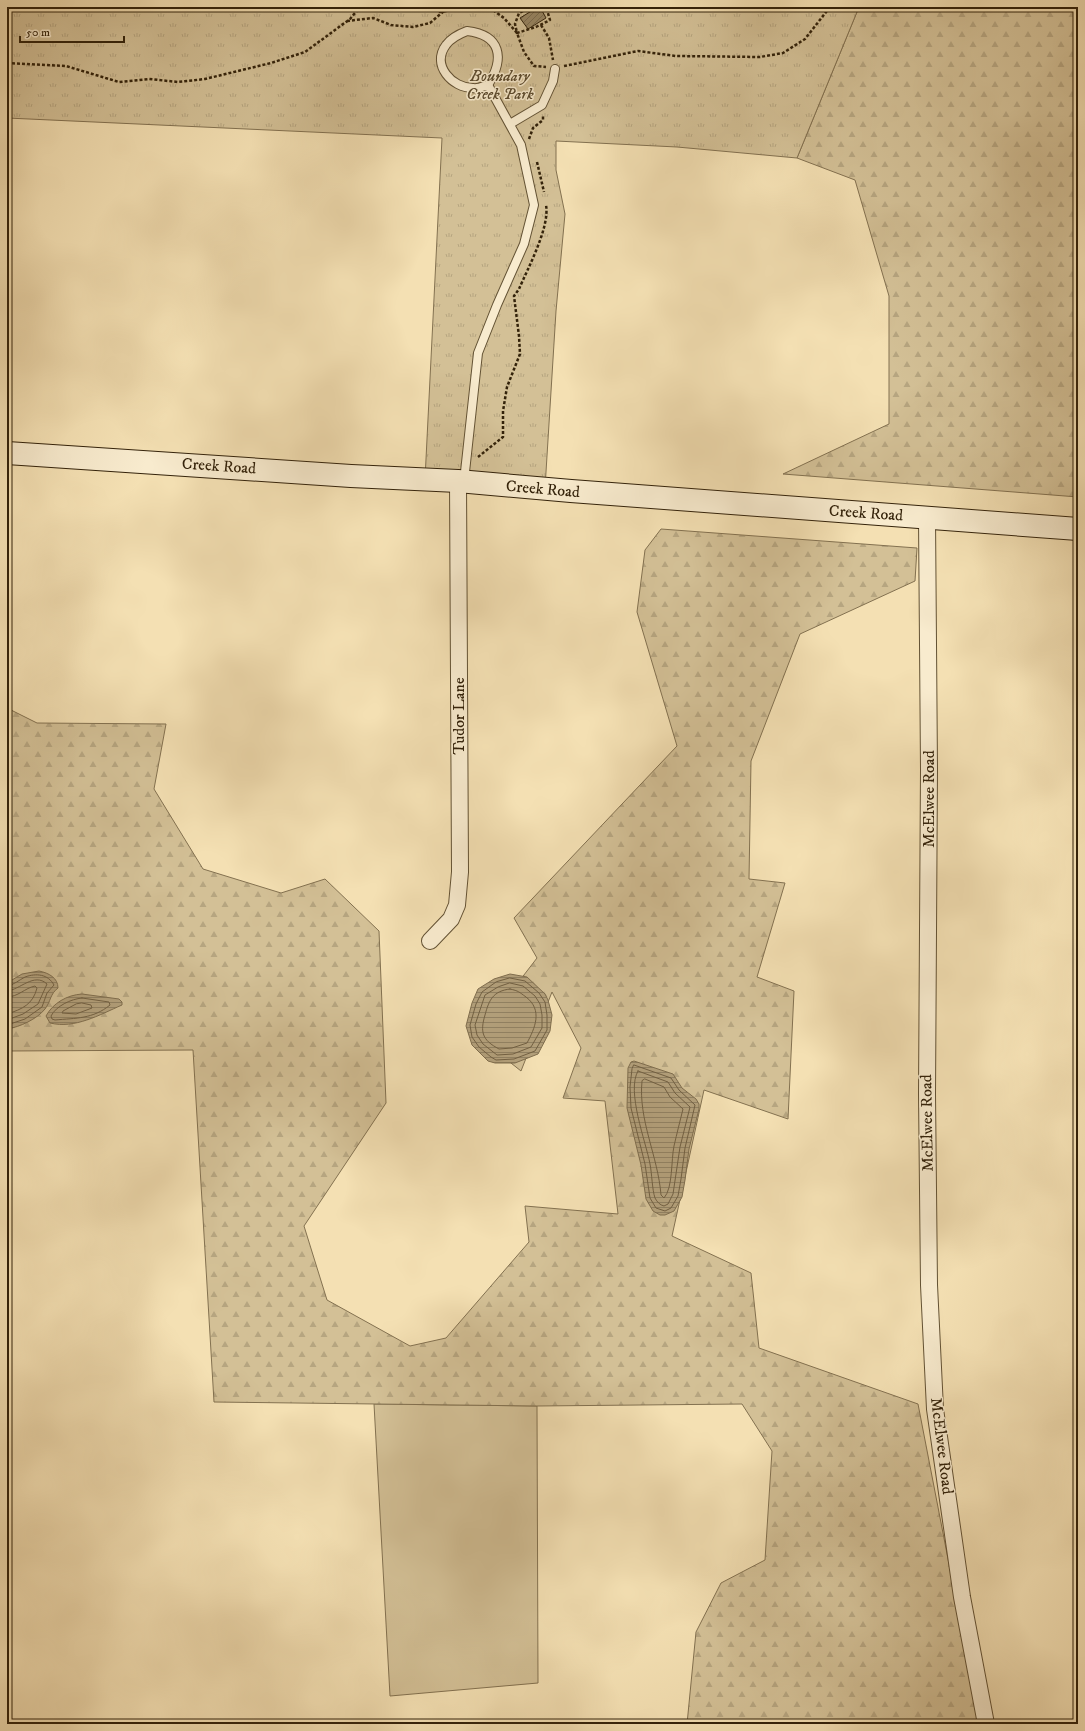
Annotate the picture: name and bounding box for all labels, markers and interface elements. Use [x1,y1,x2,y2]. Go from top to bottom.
scale bar [20,18,124,44]
text: 50 m [26,25,50,40]
park label: Boundary Creek Park [466,66,534,104]
street label: Creek Road [181,453,257,479]
street label: Creek Road [505,476,581,502]
street label: Creek Road [828,500,904,526]
street label: Tudor Lane [449,677,469,755]
street label: McElwee Road [919,750,939,848]
street label: McElwee Road [916,1074,938,1172]
street label: McElwee Road [926,1397,958,1495]

